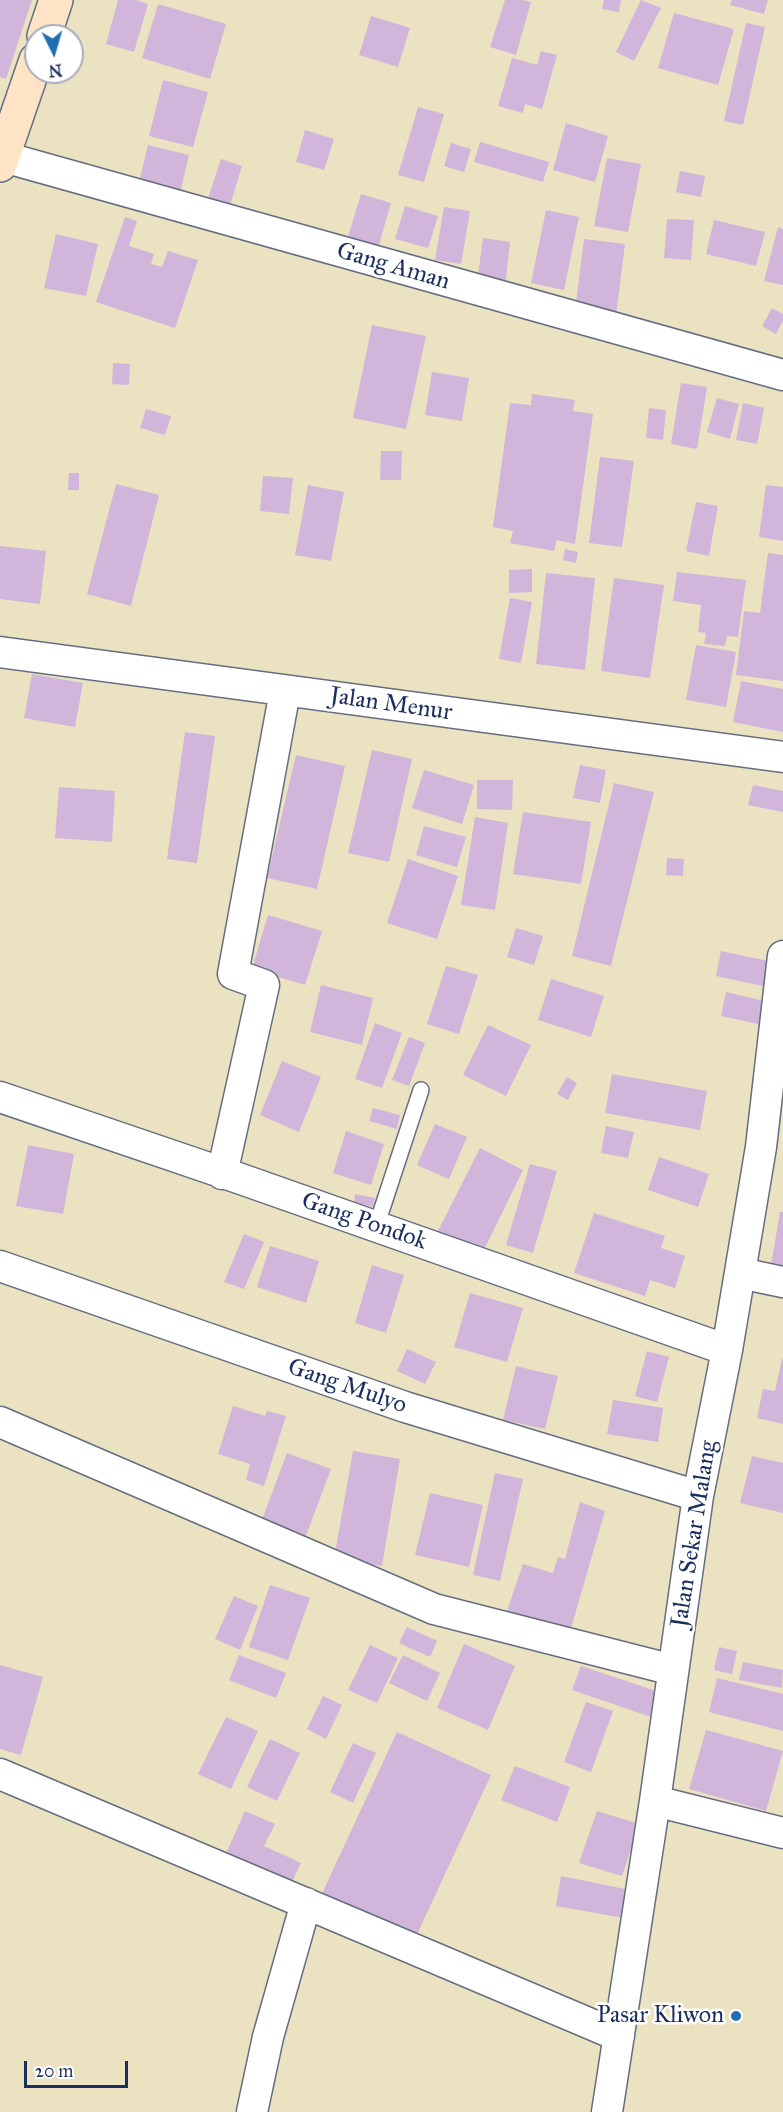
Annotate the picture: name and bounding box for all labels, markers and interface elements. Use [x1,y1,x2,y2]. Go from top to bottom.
north arrow [24,24,84,84]
text: N [48,60,63,80]
street label: Gang Aman [333,237,453,297]
street label: Jalan Menur [328,682,454,728]
street label: Gang Pondok [297,1187,431,1257]
street label: Gang Mulyo [284,1353,410,1421]
street label: Jalan Sekar Malang [666,1438,724,1630]
place label: Pasar Kliwon [597,2002,724,2030]
marker: Pasar Kliwon [729,2009,743,2023]
scale bar [27,2049,130,2087]
text: 20 m [35,2060,73,2082]

